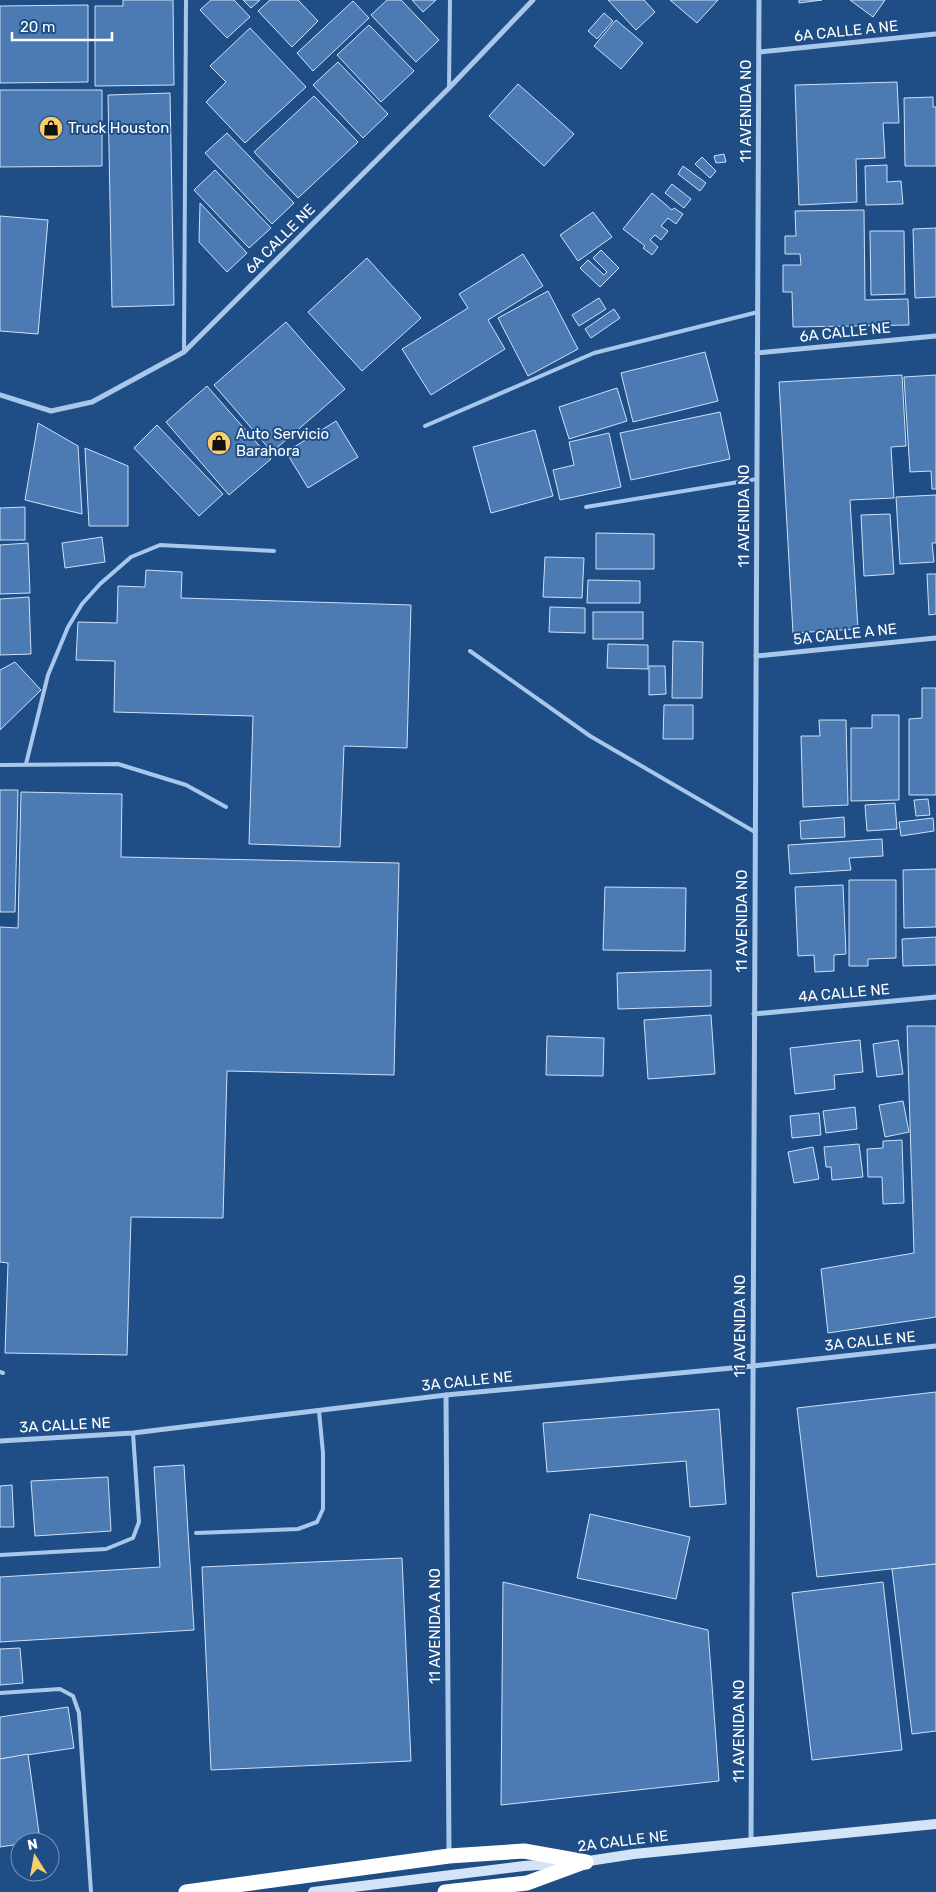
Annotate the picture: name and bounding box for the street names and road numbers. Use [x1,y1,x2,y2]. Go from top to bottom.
street label: 6A CALLE A NE [793,17,899,45]
street label: 11 AVENIDA NO [737,60,755,162]
street label: 6A CALLE NE [241,200,319,278]
street label: 6A CALLE NE [799,318,891,346]
street label: 11 AVENIDA NO [735,465,753,567]
street label: 5A CALLE A NE [792,620,898,648]
street label: 11 AVENIDA NO [733,870,751,972]
street label: 4A CALLE NE [798,980,890,1006]
street label: 11 AVENIDA NO [731,1275,749,1377]
street label: 3A CALLE NE [824,1327,916,1355]
street label: 3A CALLE NE [421,1367,513,1395]
street label: 3A CALLE NE [19,1414,111,1436]
street label: 11 AVENIDA A NO [426,1568,444,1684]
street label: 11 AVENIDA NO [730,1680,748,1782]
street label: 2A CALLE NE [577,1827,669,1855]

